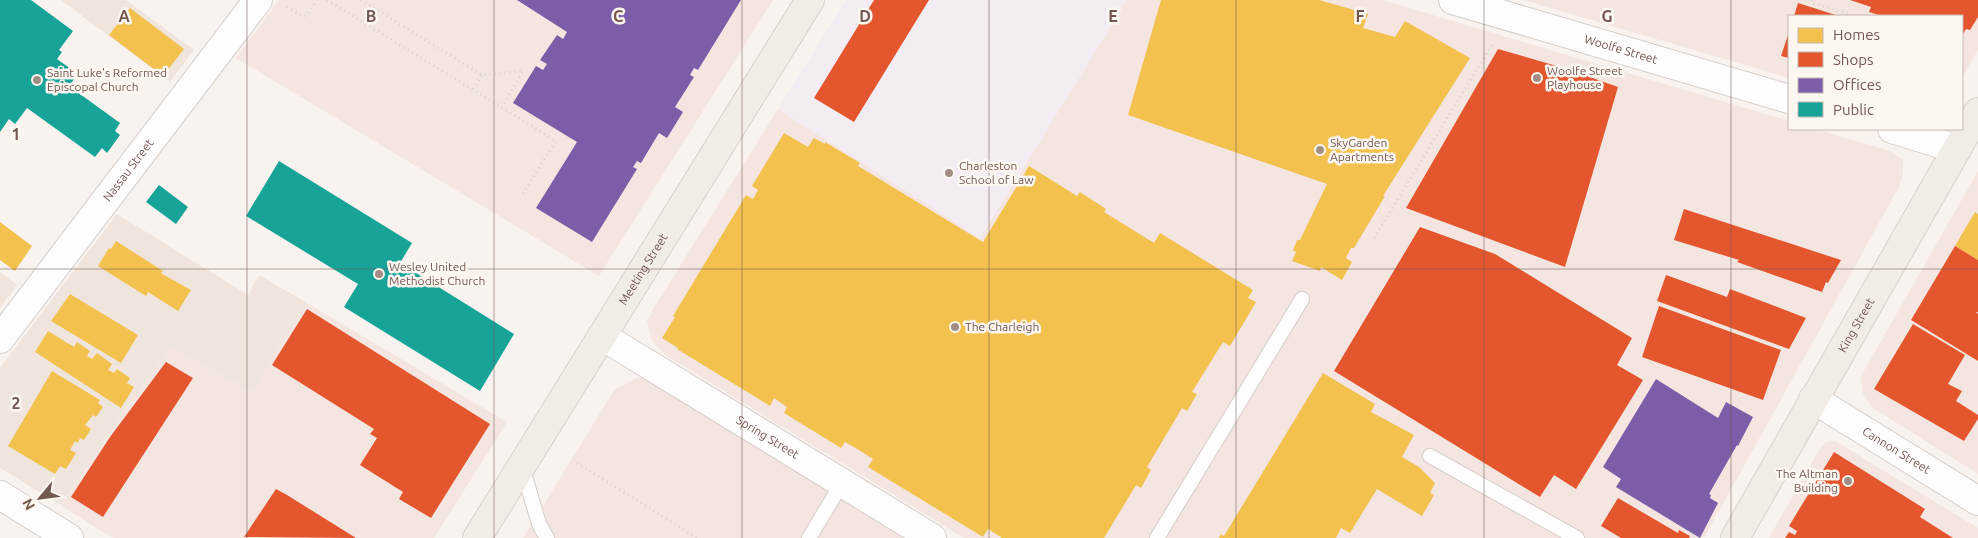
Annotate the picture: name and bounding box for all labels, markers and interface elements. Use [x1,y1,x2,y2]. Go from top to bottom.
text: A [118,7,130,25]
text: B [366,7,376,25]
text: C [613,7,623,25]
text: D [859,7,871,25]
text: E [1108,7,1118,25]
text: F [1356,7,1365,25]
text: G [1601,7,1613,25]
legend [1788,15,1963,130]
text: Homes [1833,26,1880,43]
street label: Woolfe Street [1583,32,1659,66]
text: Shops [1833,51,1874,68]
place label: Woolfe Street Playhouse [1547,64,1623,91]
place label: Saint Luke's Reformed Episcopal Church [47,66,167,93]
marker: Woolfe Street Playhouse [1531,72,1543,84]
marker: Saint Luke's Reformed Episcopal Church [31,74,43,86]
text: Offices [1833,76,1881,93]
text: Public [1833,101,1874,118]
text: 1 [11,125,21,143]
street label: Nassau Street [100,136,156,204]
place label: SkyGarden Apartments [1330,136,1394,163]
marker: SkyGarden Apartments [1314,144,1326,156]
place label: Charleston School of Law [959,159,1034,186]
marker: Charleston School of Law [943,167,955,179]
street label: Meeting Street [616,231,670,307]
place label: Wesley United Methodist Church [389,260,485,287]
marker: Wesley United Methodist Church [373,268,385,280]
street label: King Street [1835,295,1877,354]
place label: The Charleigh [965,320,1039,333]
marker: The Charleigh [949,321,961,333]
text: 2 [11,394,21,412]
street label: Spring Street [734,413,802,461]
street label: Cannon Street [1860,424,1933,476]
place label: The Altman Building [1776,467,1838,494]
north arrow [15,473,65,523]
marker: The Altman Building [1842,475,1854,487]
text: N [19,496,38,513]

